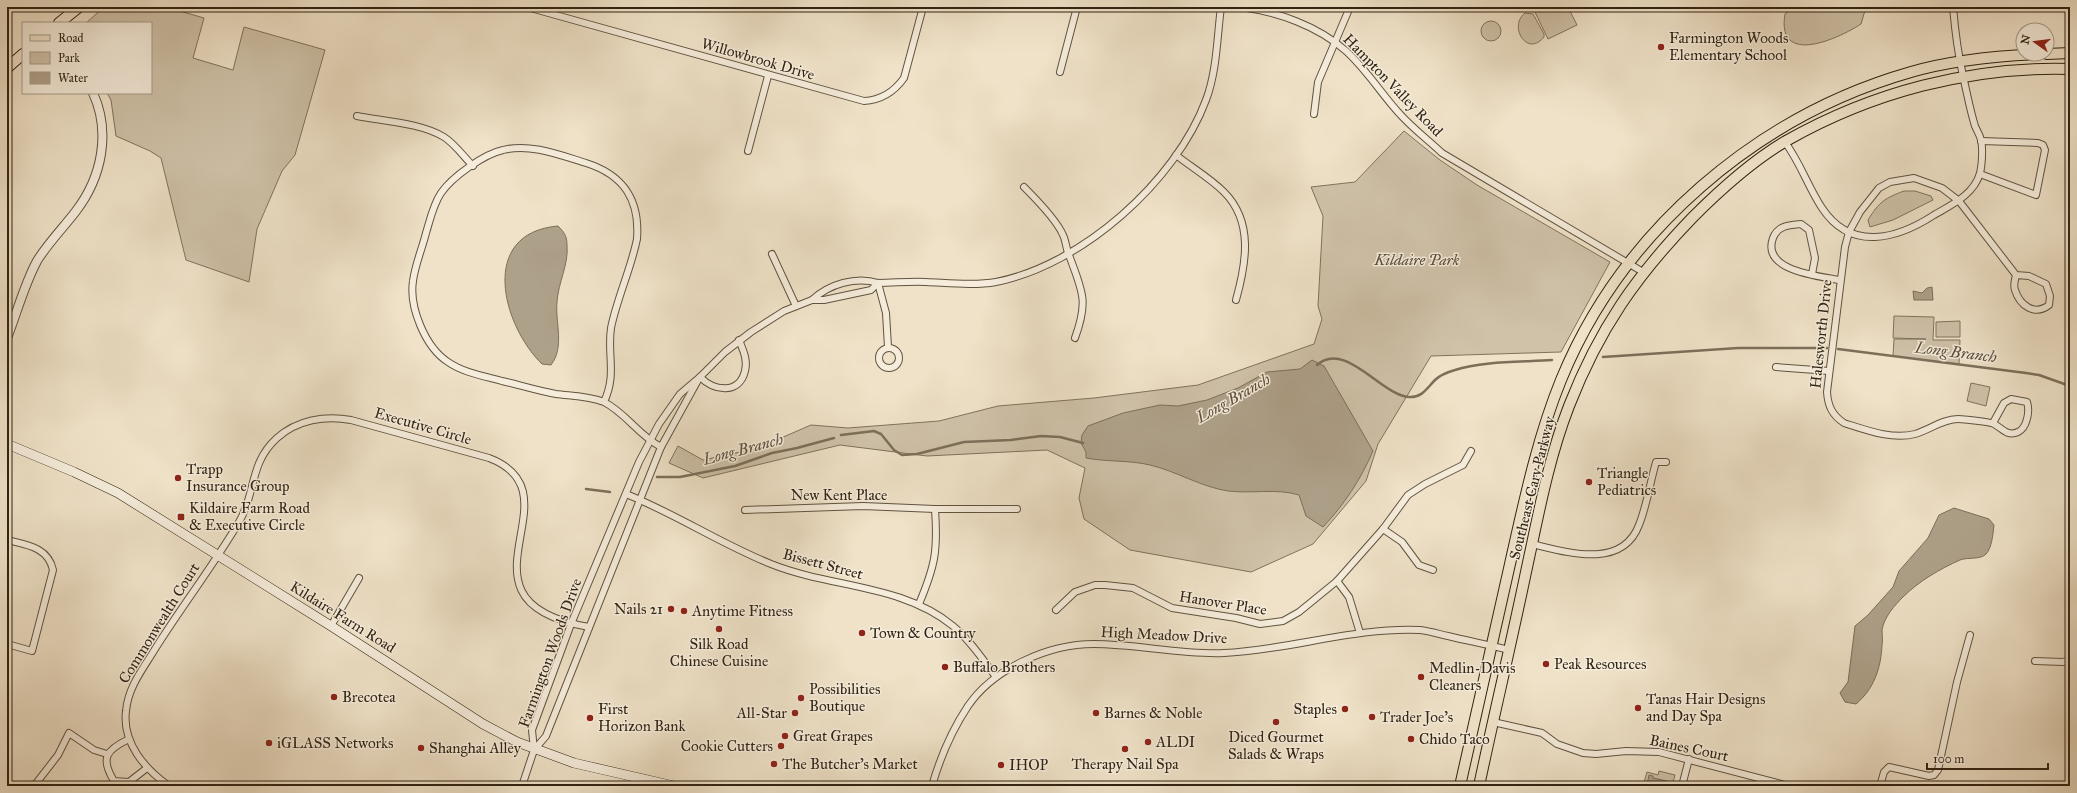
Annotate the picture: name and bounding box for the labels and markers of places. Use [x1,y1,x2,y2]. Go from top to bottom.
place label: Farmington Woods Elementary School [1669,29,1789,64]
marker: Farmington Woods Elementary School [1656,42,1666,52]
place label: Trapp Insurance Group [186,460,290,495]
place label: Triangle Pediatrics [1597,464,1656,499]
marker: Trapp Insurance Group [173,473,183,483]
marker: Triangle Pediatrics [1584,477,1594,487]
place label: Kildaire Farm Road & Executive Circle [189,499,310,534]
marker: Kildaire Farm Road & Executive Circle [176,512,186,522]
place label: Nails 21 [614,600,663,618]
place label: Anytime Fitness [691,602,793,620]
marker: Nails 21 [666,604,676,614]
marker: Anytime Fitness [679,606,689,616]
marker: Silk Road Chinese Cuisine [714,624,724,634]
place label: Town & Country [870,624,977,642]
marker: Town & Country [857,628,867,638]
place label: Silk Road Chinese Cuisine [670,635,768,670]
place label: Peak Resources [1554,655,1646,673]
place label: Buffalo Brothers [953,658,1055,676]
place label: Medlin-Davis Cleaners [1429,659,1515,694]
marker: Peak Resources [1541,659,1551,669]
marker: Buffalo Brothers [940,662,950,672]
marker: Medlin-Davis Cleaners [1416,672,1426,682]
place label: Possibilities Boutique [809,680,880,716]
place label: Brecotea [342,688,396,706]
place label: Tanas Hair Designs and Day Spa [1646,690,1765,725]
marker: Brecotea [329,692,339,702]
marker: Possibilities Boutique [796,693,806,703]
place label: First Horizon Bank [598,700,685,735]
place label: Staples [1294,700,1337,718]
marker: Tanas Hair Designs and Day Spa [1633,703,1643,713]
place label: All-Star [736,704,787,722]
place label: Barnes & Noble [1104,704,1202,722]
marker: Staples [1340,704,1350,714]
marker: All-Star [790,708,800,718]
marker: Barnes & Noble [1091,708,1101,718]
place label: Trader Joe's [1380,708,1453,727]
marker: Trader Joe's [1367,712,1377,722]
marker: First Horizon Bank [585,713,595,723]
marker: Diced Gourmet Salads & Wraps [1271,717,1281,727]
place label: Great Grapes [793,727,873,745]
place label: Diced Gourmet Salads & Wraps [1228,728,1324,763]
place label: Chido Taco [1419,730,1490,748]
marker: Great Grapes [780,731,790,741]
place label: ALDI [1155,733,1195,751]
place label: iGLASS Networks [277,734,393,752]
marker: Chido Taco [1406,734,1416,744]
place label: Cookie Cutters [681,737,773,755]
marker: ALDI [1143,737,1153,747]
marker: iGLASS Networks [264,738,274,748]
place label: Shanghai Alley [429,739,522,757]
marker: Cookie Cutters [776,741,786,751]
marker: Shanghai Alley [416,743,426,753]
marker: Therapy Nail Spa [1120,744,1130,754]
place label: The Butcher's Market [782,755,919,773]
place label: Therapy Nail Spa [1071,755,1179,773]
place label: IHOP [1009,756,1049,774]
marker: The Butcher's Market [769,759,779,769]
marker: IHOP [996,760,1006,770]

